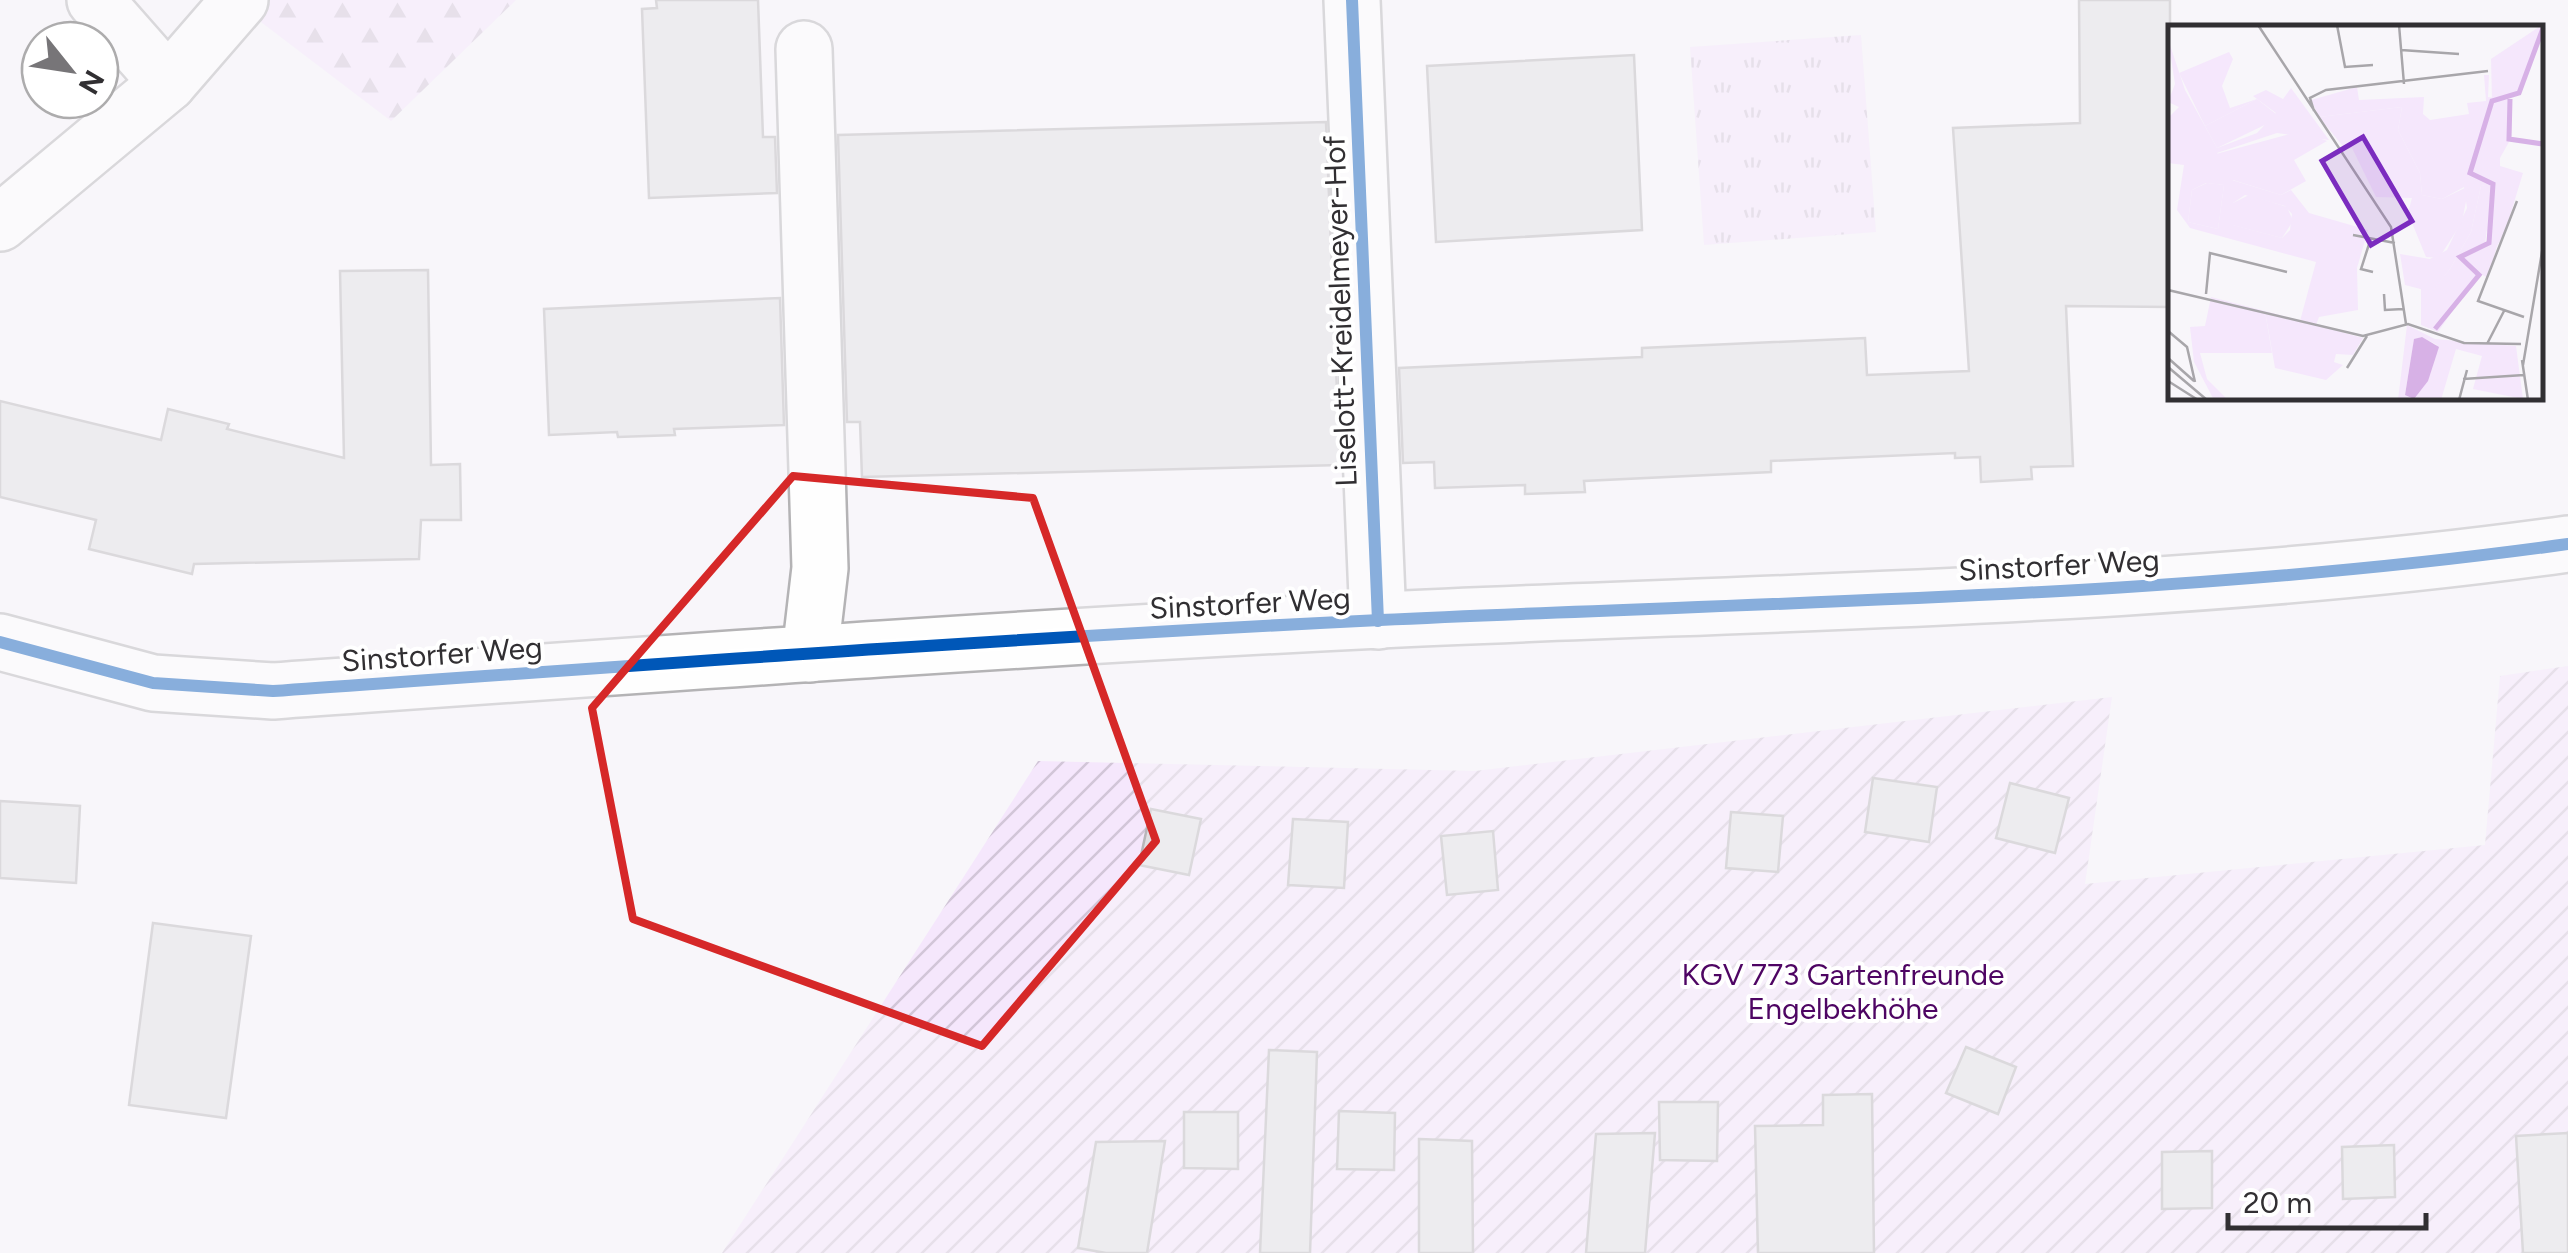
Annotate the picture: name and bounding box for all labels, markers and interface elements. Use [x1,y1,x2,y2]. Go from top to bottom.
north arrow [20,20,120,120]
inset map [2168,25,2543,400]
text: N [72,65,112,100]
street label: Liselott-Kreidelmeyer-Hof [1315,135,1365,487]
street label: Sinstorfer Weg [1957,541,2161,589]
street label: Sinstorfer Weg [1148,579,1352,627]
street label: Sinstorfer Weg [340,629,544,679]
park label: KGV 773 Gartenfreunde Engelbekhöhe [1682,956,2004,1027]
scale bar [2228,1168,2426,1230]
text: 20 m [2243,1184,2312,1221]

